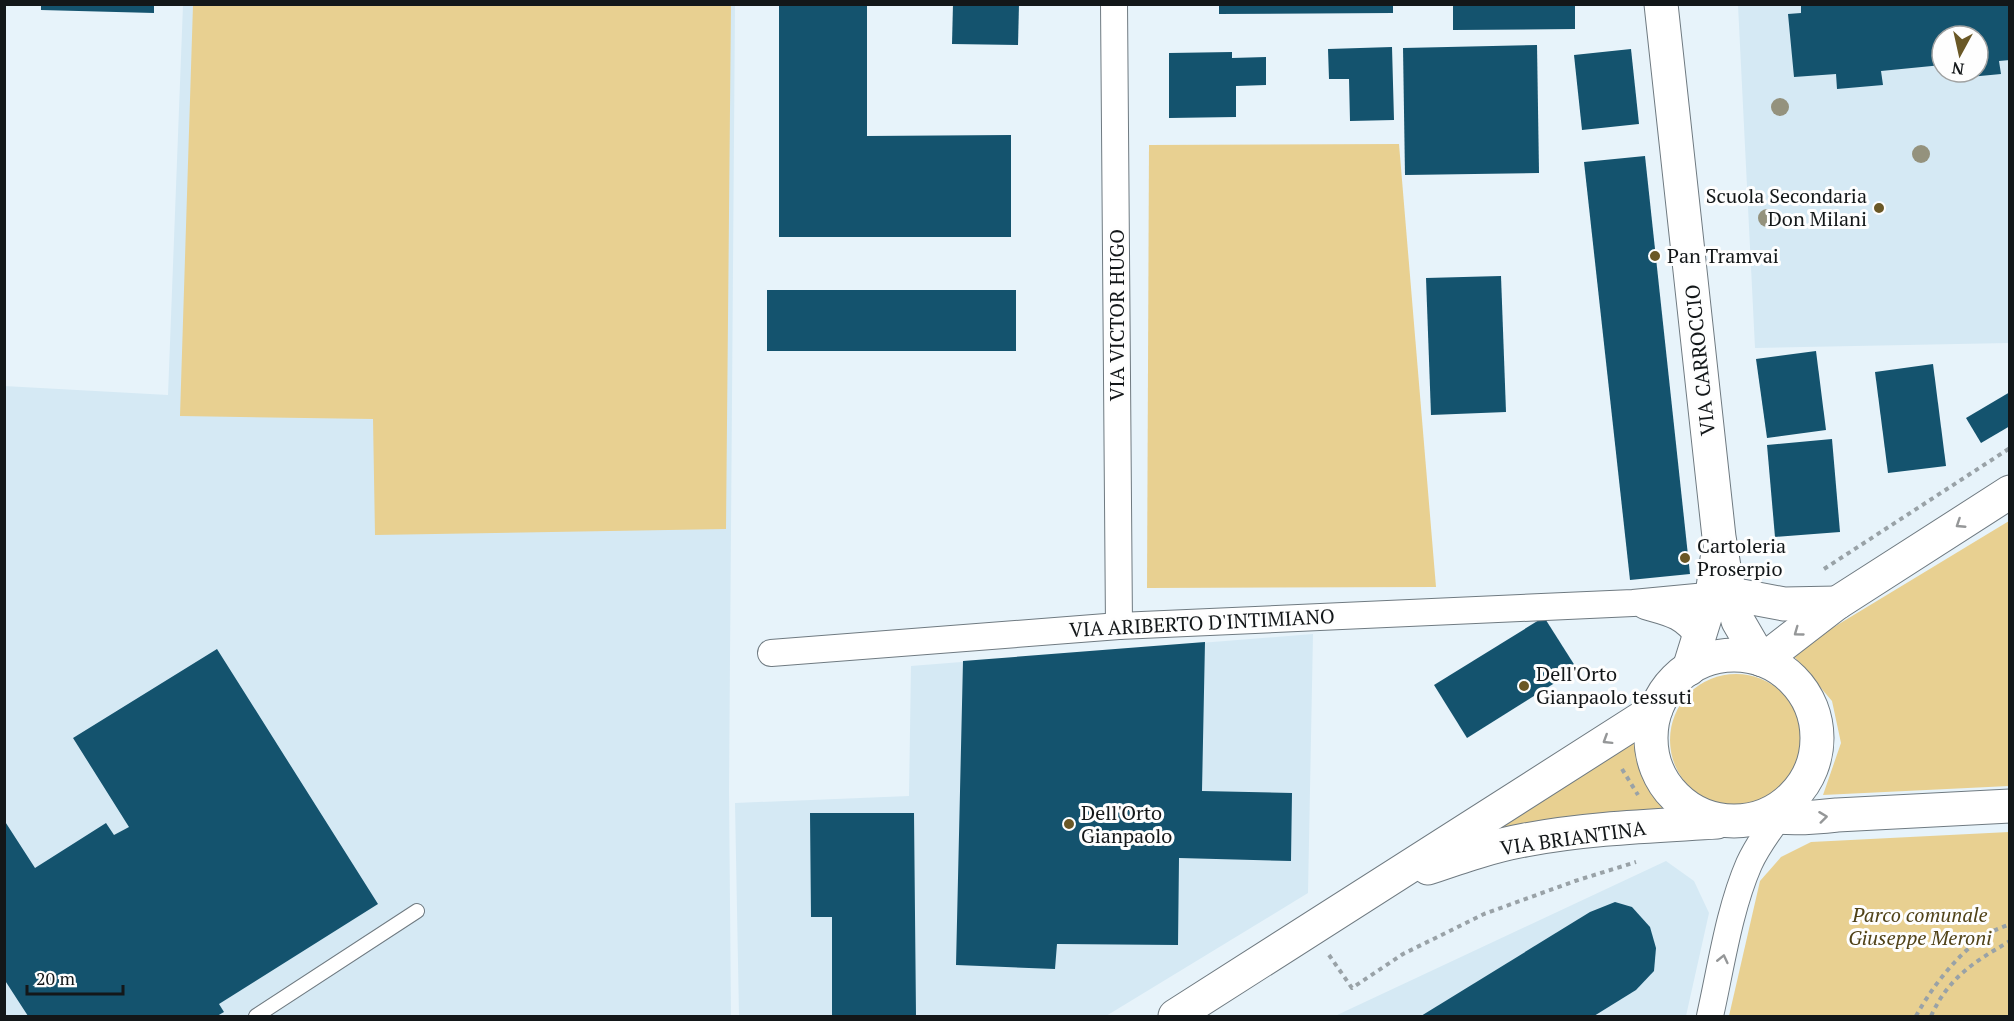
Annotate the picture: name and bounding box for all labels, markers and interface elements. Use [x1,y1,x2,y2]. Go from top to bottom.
north arrow [1930,24,1990,84]
text: N [1950,57,1965,81]
place label: Scuola Secondaria Don Milani [1706,182,1867,232]
marker: Scuola Secondaria Don Milani [1872,201,1886,215]
street label: VIA VICTOR HUGO [1103,229,1130,401]
place label: Pan Tramvai [1667,242,1779,269]
marker: Pan Tramvai [1648,249,1662,263]
street label: VIA CARROCCIO [1678,283,1721,437]
one-way arrow [1956,516,1966,528]
place label: Cartoleria Proserpio [1697,532,1786,582]
marker: Cartoleria Proserpio [1678,551,1692,565]
street label: VIA ARIBERTO D'INTIMIANO [1069,602,1335,643]
one-way arrow [1794,625,1805,636]
place label: Dell'Orto Gianpaolo tessuti [1536,660,1692,710]
marker: Dell'Orto Gianpaolo tessuti [1517,679,1531,693]
one-way arrow [1603,733,1613,745]
place label: Dell'Orto Gianpaolo [1081,799,1172,849]
one-way arrow [1819,811,1828,823]
street label: VIA BRIANTINA [1498,814,1648,861]
marker: Dell'Orto Gianpaolo [1062,817,1076,831]
park label: Parco comunale Giuseppe Meroni [1848,901,1992,951]
one-way arrow [1716,955,1729,965]
scale bar [27,958,123,996]
text: 20 m [36,966,76,990]

